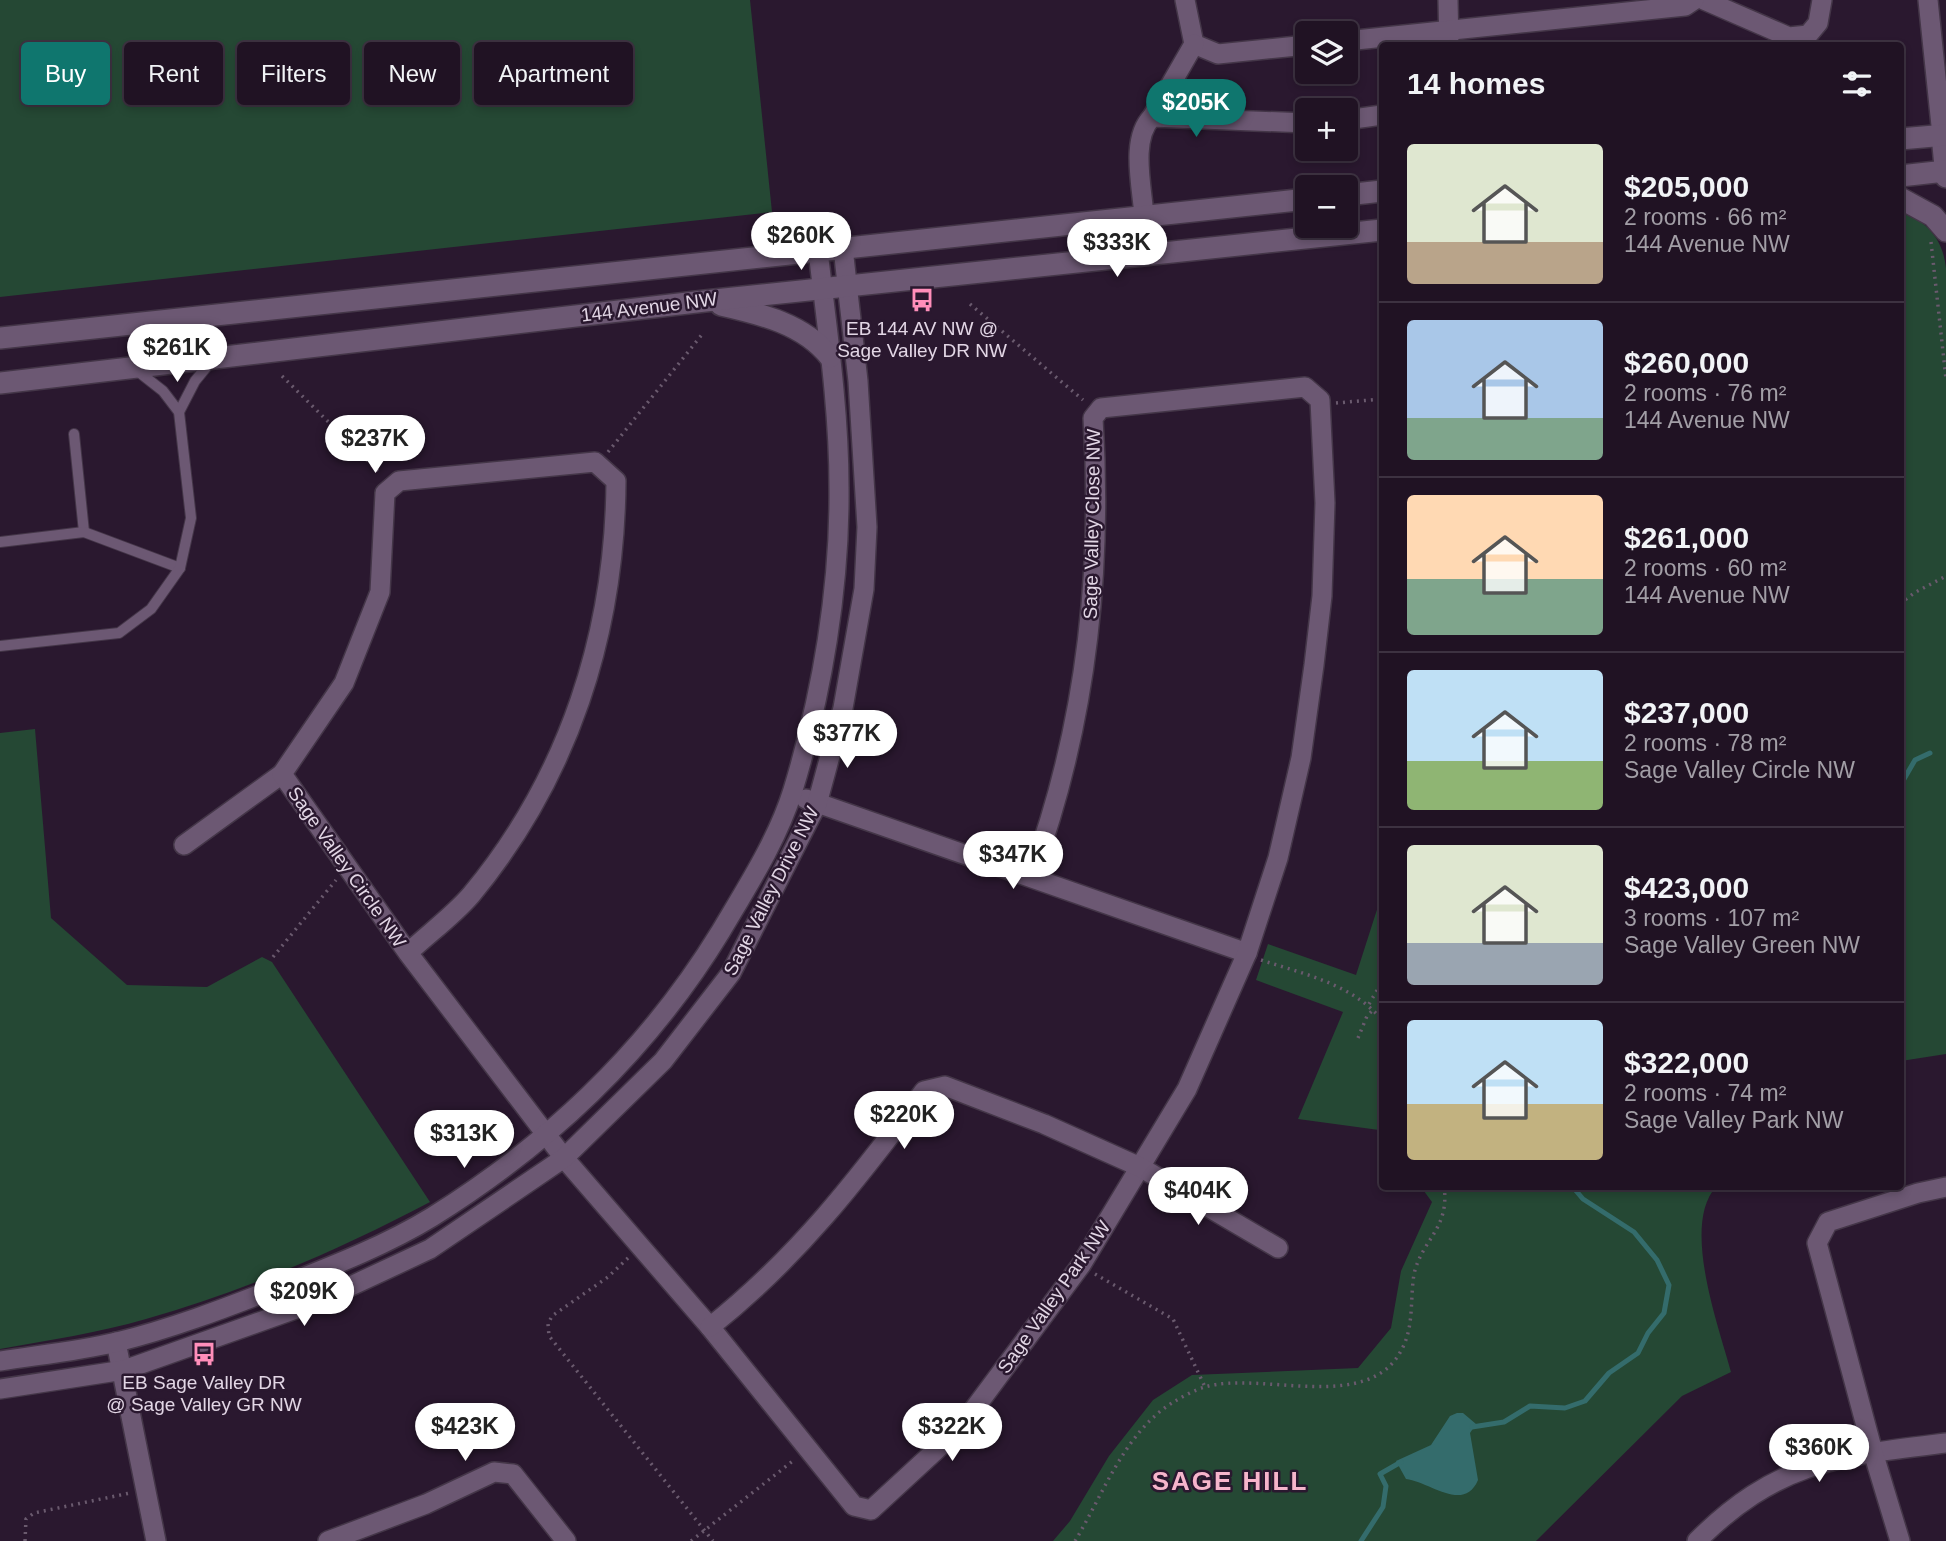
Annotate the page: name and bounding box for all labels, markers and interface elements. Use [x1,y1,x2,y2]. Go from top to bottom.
map controls [1295,21,1358,238]
button: layers [1295,21,1358,84]
chip: Buy [21,42,110,105]
chip: Rent [124,42,223,105]
chip: Filters [237,42,350,105]
chip: New [364,42,460,105]
chip: Apartment [474,42,633,105]
icon: filters [1838,65,1876,103]
text: 14 homes [1407,67,1545,100]
pin: $205K [1147,80,1245,139]
text: $205K [1162,89,1230,115]
button: + [1295,98,1358,161]
text: $205,000 [1624,170,1749,203]
icon: home [1463,172,1547,256]
button: − [1295,175,1358,238]
text: 2 rooms · 66 m² [1624,204,1786,230]
pin: $260K [752,212,850,272]
pin: $333K [1068,219,1166,279]
text: $260K [767,222,835,248]
text: $333K [1083,229,1151,255]
text: 144 Avenue NW [1624,231,1790,257]
bus stop icon: EB 144 AV NW @ Sage Valley DR NW [908,286,936,314]
street label: 144 Avenue NW [580,288,718,326]
place label: EB 144 AV NW @ Sage Valley DR NW [837,318,1007,361]
pin: $261K [128,324,226,384]
text: $261K [143,334,211,360]
text: $260,000 [1624,346,1749,379]
icon: home [1463,348,1547,432]
text: 2 rooms · 76 m² [1624,380,1786,406]
text: 144 Avenue NW [1624,407,1790,433]
pin: $237K [326,416,424,475]
text: $237K [341,425,409,451]
street label: Sage Valley Close NW [1080,428,1104,620]
text: $261,000 [1624,521,1749,554]
icon: home [1463,523,1547,607]
text: 2 rooms · 60 m² [1624,555,1786,581]
text: 144 Avenue NW [1624,582,1790,608]
text: $237,000 [1624,696,1749,729]
icon: home [1463,698,1547,782]
pin: $377K [798,710,896,770]
text: $377K [813,720,881,746]
text: 2 rooms · 78 m² [1624,730,1786,756]
text: Sage Valley Circle NW [1624,757,1855,783]
street label: Sage Valley Circle NW [284,783,410,951]
street label: Sage Valley Drive NW [719,803,823,979]
pin: $347K [964,832,1062,891]
text: $347K [979,841,1047,867]
text: $423,000 [1624,871,1749,904]
icon: home [1463,873,1547,957]
text: 3 rooms · 107 m² [1624,905,1799,931]
text: Sage Valley Green NW [1624,932,1860,958]
text: $322,000 [1624,1046,1749,1079]
icon: home [1463,1048,1547,1132]
text: 2 rooms · 74 m² [1624,1080,1786,1106]
pin: $220K [855,1092,953,1151]
text: $220K [870,1101,938,1127]
text: Sage Valley Park NW [1624,1107,1843,1133]
pin: $313K [415,1110,513,1170]
text: $313K [430,1120,498,1146]
pin: $404K [1149,1168,1247,1227]
text: $404K [1164,1177,1232,1203]
street label: Sage Valley Park NW [993,1217,1115,1377]
pin: $209K [255,1268,353,1328]
text: $209K [270,1278,338,1304]
bus stop icon: EB Sage Valley DR @ Sage Valley GR NW [190,1340,218,1368]
place label: EB Sage Valley DR @ Sage Valley GR NW [106,1372,302,1415]
pin: $423K [416,1404,514,1463]
pin: $322K [903,1404,1001,1463]
text: $423K [431,1413,499,1439]
text: $322K [918,1413,986,1439]
pin: $360K [1770,1424,1868,1484]
text: $360K [1785,1434,1853,1460]
district label: SAGE HILL [1152,1466,1308,1496]

